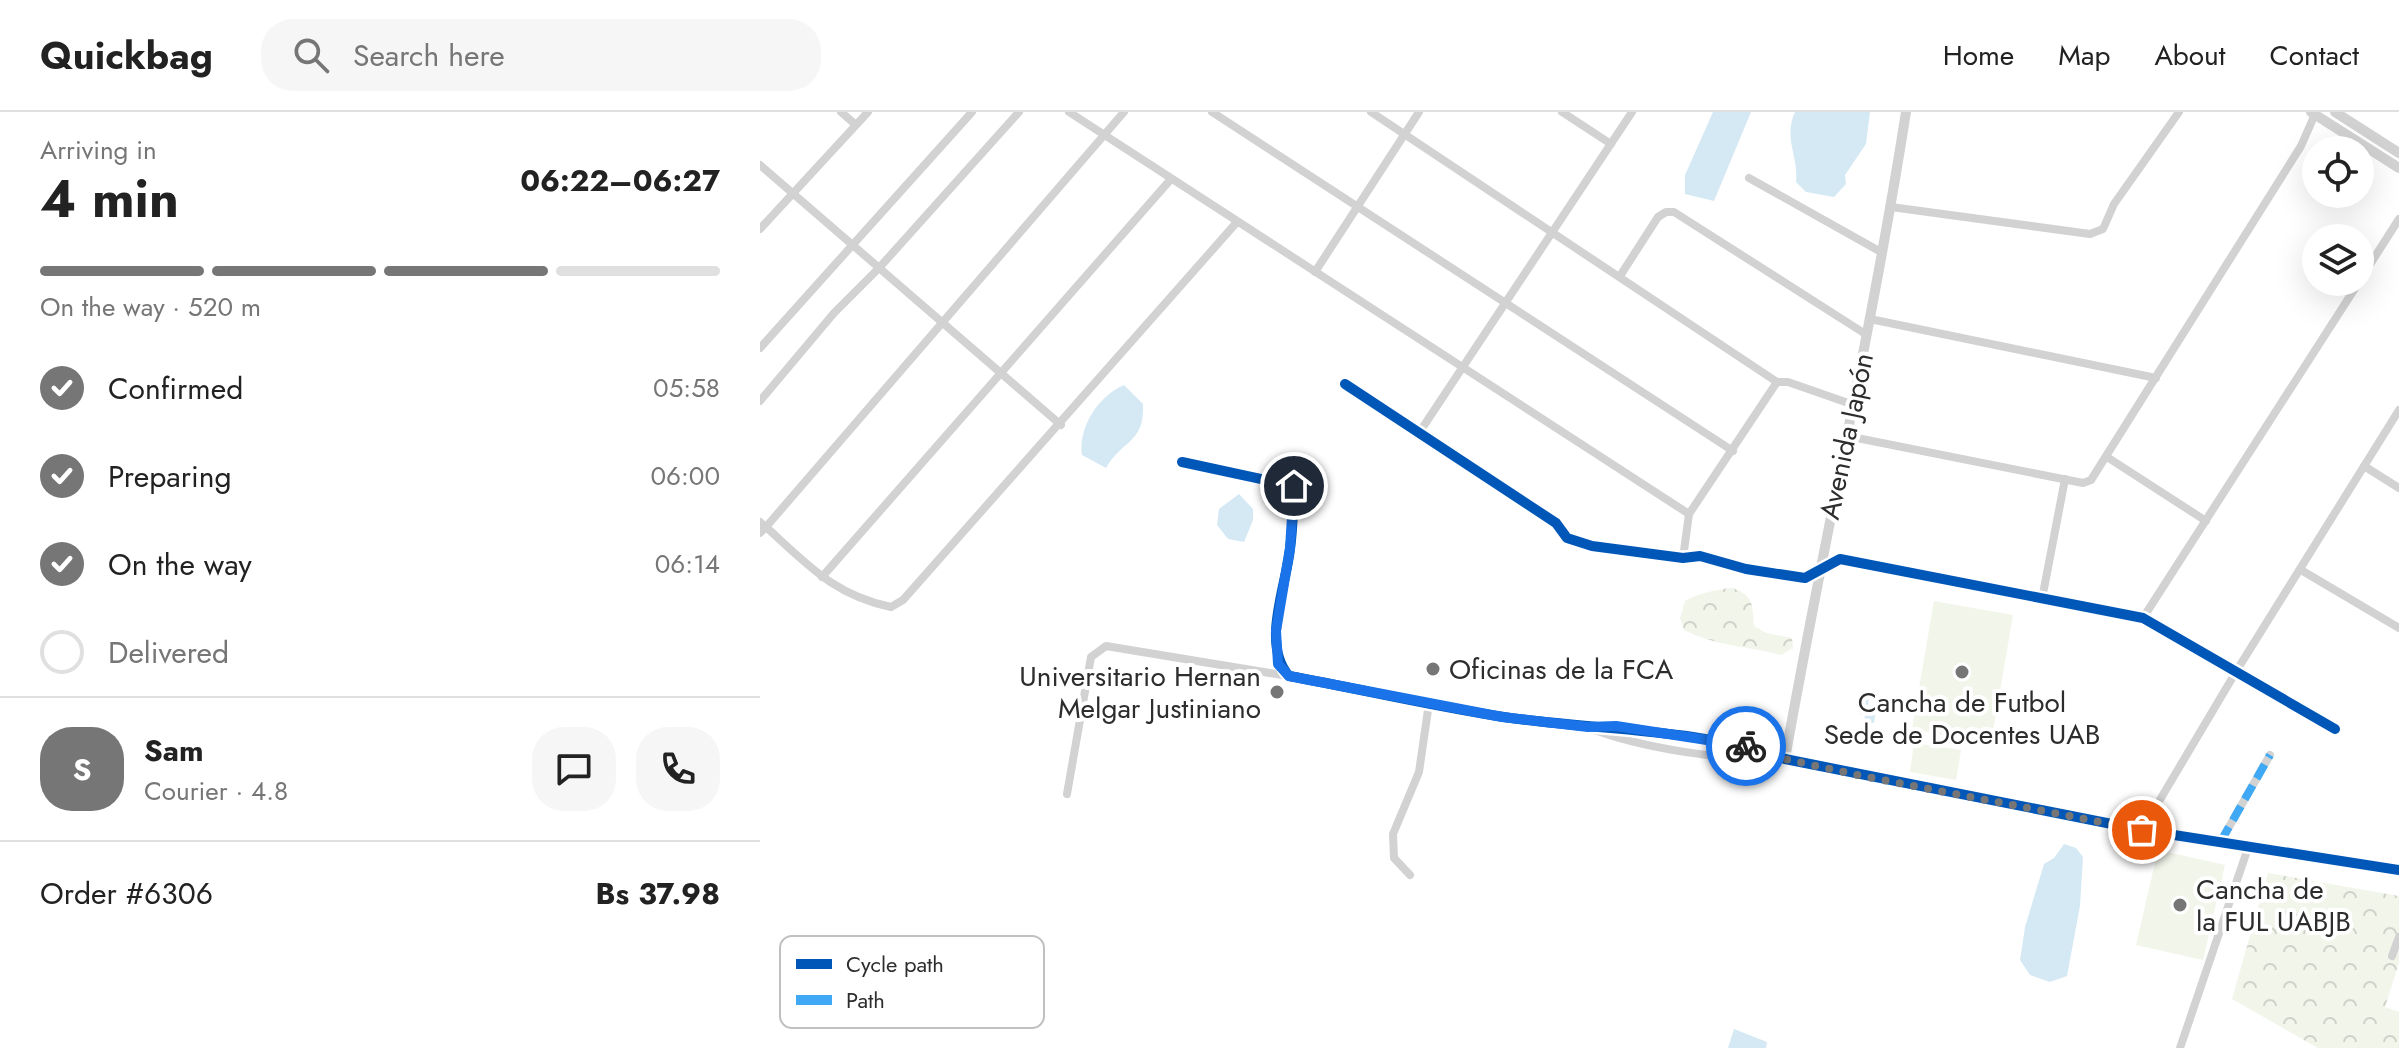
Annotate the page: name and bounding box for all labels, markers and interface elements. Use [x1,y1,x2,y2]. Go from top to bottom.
search box [261,19,821,91]
text: Quickbag [40,28,213,83]
icon: search [289,33,333,77]
text: Search here [353,34,505,77]
text: Home [1943,35,2014,76]
text: Map [2058,35,2110,76]
text: About [2154,35,2226,76]
text: Contact [2270,35,2359,76]
text: Arriving in [40,131,157,169]
map controls [2302,136,2374,296]
button: locate [2302,136,2374,208]
text: 06:22–06:27 [520,159,720,202]
text: 4 min [40,161,179,237]
button: layers [2302,224,2374,296]
text: On the way · 520 m [40,288,261,326]
street label: Avenida Japón [1809,349,1884,523]
icon: check [40,366,84,410]
text: Confirmed [108,367,243,410]
text: 05:58 [653,369,720,407]
pin [1260,452,1328,520]
icon: check [40,454,84,498]
text: Preparing [108,455,232,498]
text: 06:00 [650,457,720,495]
icon: home [1272,464,1316,508]
icon: check [40,542,84,586]
text: On the way [108,543,252,586]
text: 06:14 [655,545,720,583]
text: Delivered [108,631,229,674]
place label: Oficinas de la FCA [1449,649,1674,690]
place label: Universitario Hernan Melgar Justiniano [1019,656,1261,729]
marker: Oficinas de la FCA [1424,660,1442,678]
marker: Cancha de Futbol Sede de Docentes UAB [1953,663,1971,681]
place label: Cancha de Futbol Sede de Docentes UAB [1824,682,2100,755]
marker: Universitario Hernan Melgar Justiniano [1268,683,1286,701]
courier [1706,706,1786,786]
icon: bike [1724,724,1768,768]
button: chat [532,727,616,811]
button: phone [636,727,720,811]
text: Sam [144,729,204,772]
text: S [73,748,91,791]
text: Courier · 4.8 [144,772,288,810]
pin [2108,796,2176,864]
icon: bag [2120,808,2164,852]
place label: Cancha de la FUL UABJB [2196,869,2351,942]
text: Order #6306 [40,872,213,915]
text: Bs 37.98 [596,872,720,915]
marker: Cancha de la FUL UABJB [2171,896,2189,914]
legend [780,936,1044,1028]
text: Cycle path [846,948,944,980]
text: Path [846,984,885,1016]

